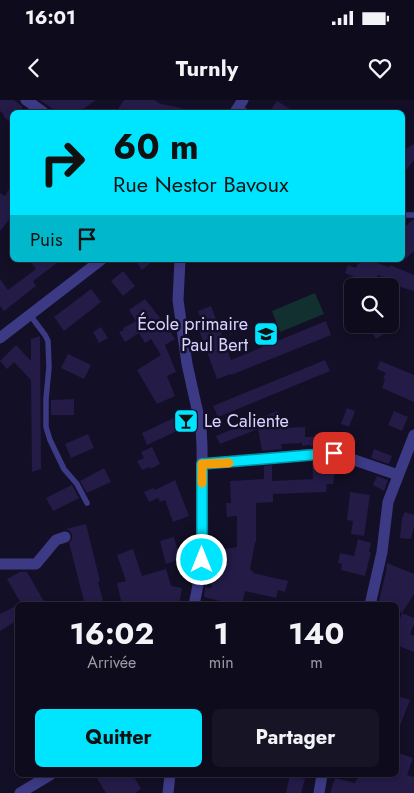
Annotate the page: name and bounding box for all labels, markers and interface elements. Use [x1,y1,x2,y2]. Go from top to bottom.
text: 16:01 [25,4,76,31]
text: Turnly [176,52,238,84]
icon: back [20,54,48,82]
icon: heart [366,54,394,82]
text: 60 m [113,122,199,172]
icon: right [30,130,95,195]
text: Rue Nestor Bavoux [113,168,288,200]
icon: arrive [73,225,101,253]
text: Puis [30,226,63,253]
map controls [344,278,399,333]
button: search [344,278,399,333]
place label: École primaire Paul Bert [137,311,249,358]
school or university icon: École primaire Paul Bert [253,321,279,347]
bar icon: Le Caliente [173,408,199,434]
place label: Le Caliente [204,408,289,434]
pin [313,432,355,474]
icon: arrive [320,439,348,467]
position arrow [175,533,227,585]
text: 16:02 [70,612,154,655]
text: 1 [214,612,229,655]
text: 140 [288,612,344,655]
text: Arrivée [87,651,136,674]
text: min [209,651,234,674]
text: m [310,651,323,674]
button: Quitter [35,709,202,767]
button: Partager [212,709,379,767]

